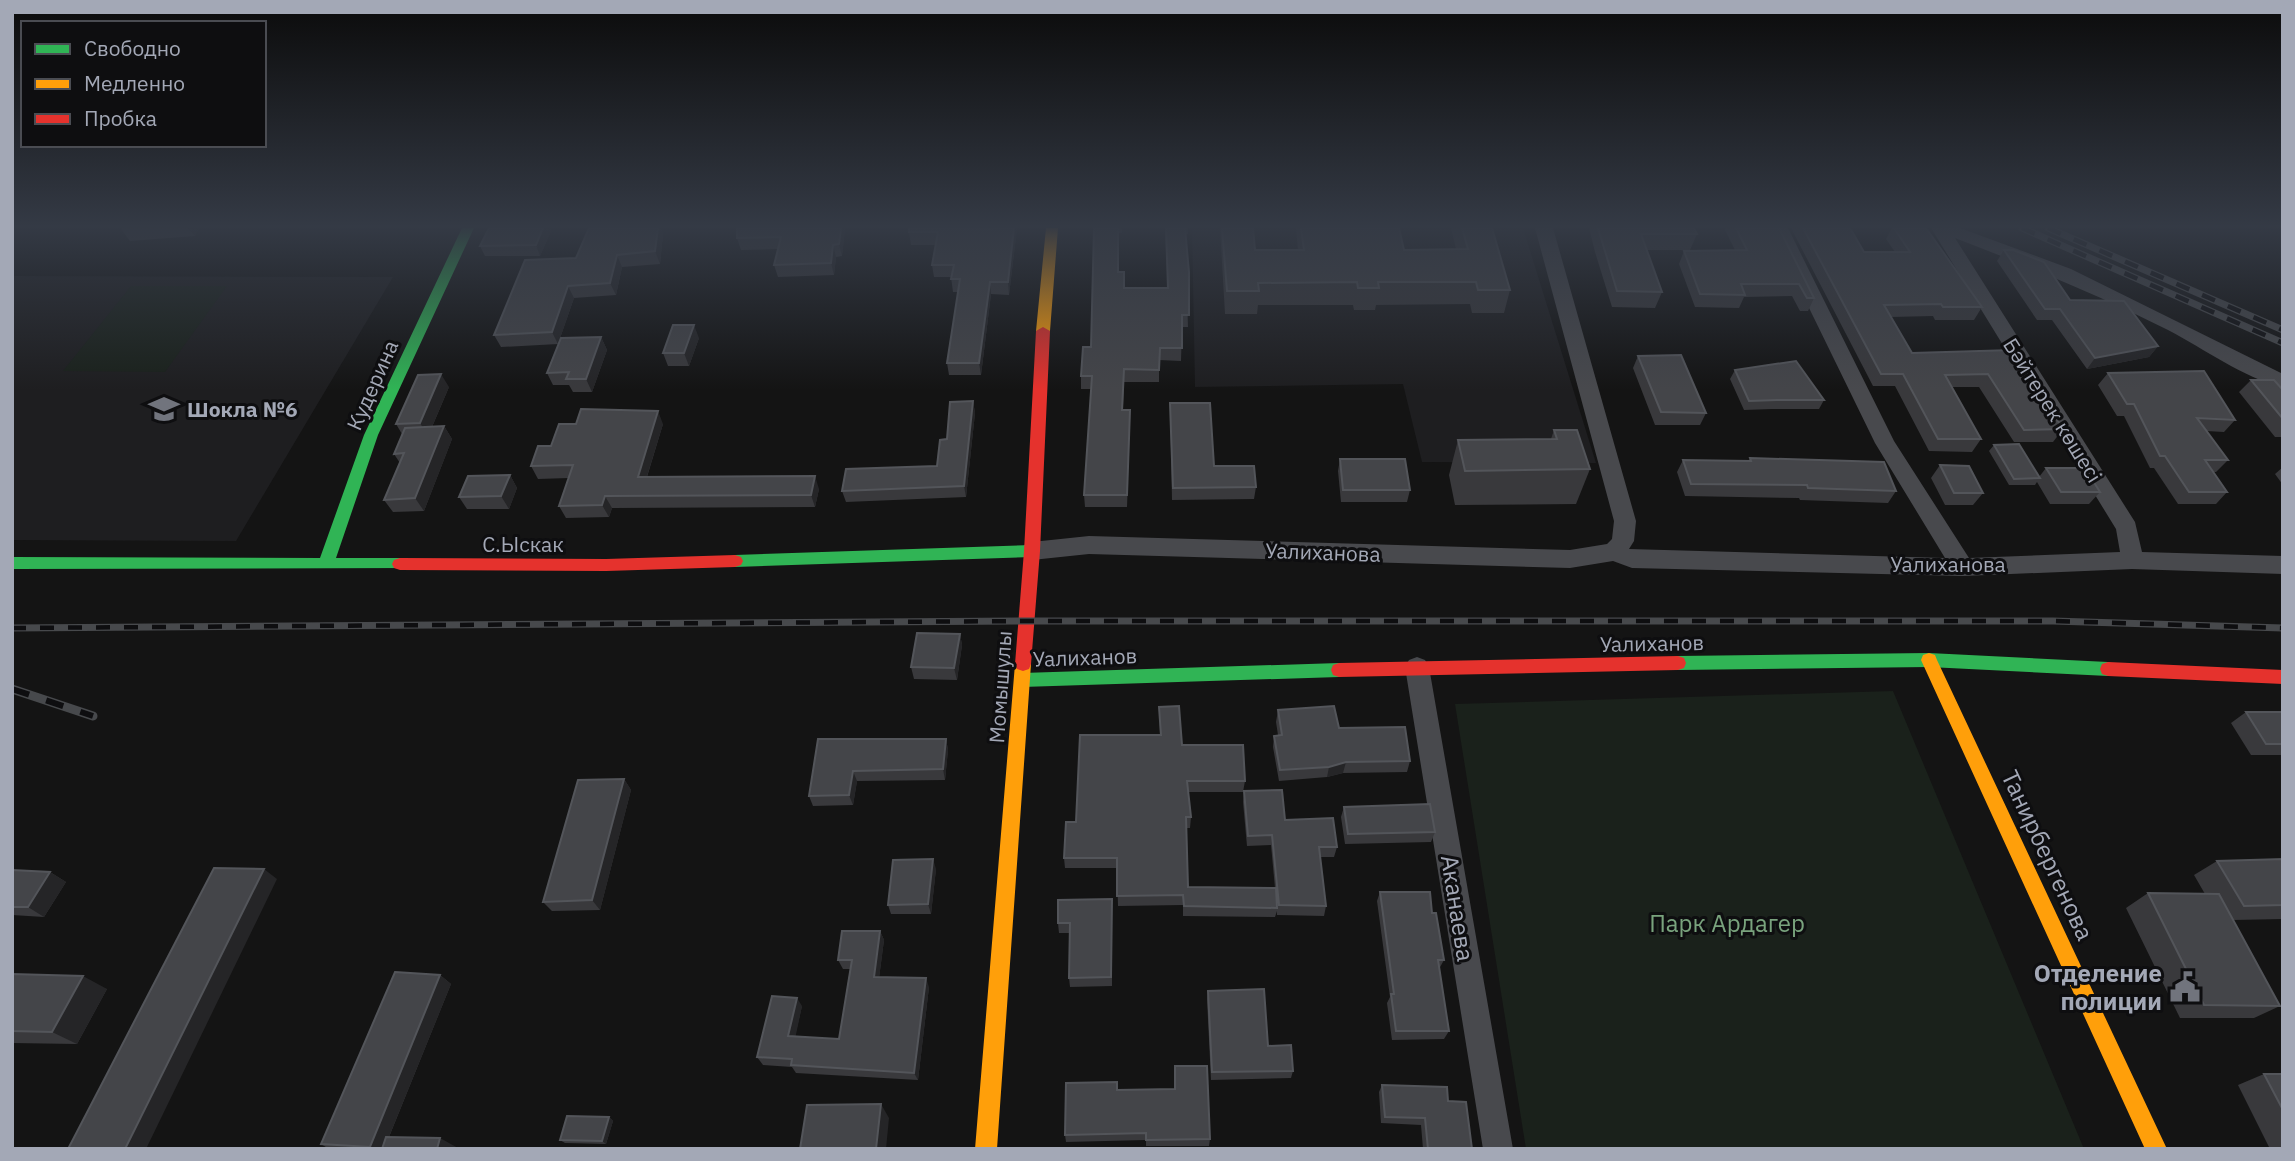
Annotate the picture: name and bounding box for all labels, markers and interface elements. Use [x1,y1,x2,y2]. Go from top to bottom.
legend [21,21,266,147]
text: Свободно [84,34,181,62]
text: Медленно [84,69,185,97]
text: Пробка [84,104,157,132]
street label: Бәйтерек көшесі [1997,332,2109,488]
street label: Кудерина [340,336,404,434]
school or university icon: Шокла №6 [147,392,181,426]
place label: Шокла №6 [187,395,297,423]
street label: С.Ыскак [482,530,564,558]
street label: Уалиханова [1265,536,1381,568]
street label: Уалиханова [1890,550,2006,578]
street label: Уалиханов [1600,628,1704,658]
street label: Момышулы [982,630,1018,744]
street label: Уалиханов [1032,641,1138,673]
street label: Танирбергенова [1994,765,2102,946]
street label: Аканаева [1434,852,1482,964]
park label: Парк Ардагер [1649,907,1805,939]
place label: Отделение полиции [2034,957,2162,1017]
public building icon: Отделение полиции [2168,970,2202,1004]

